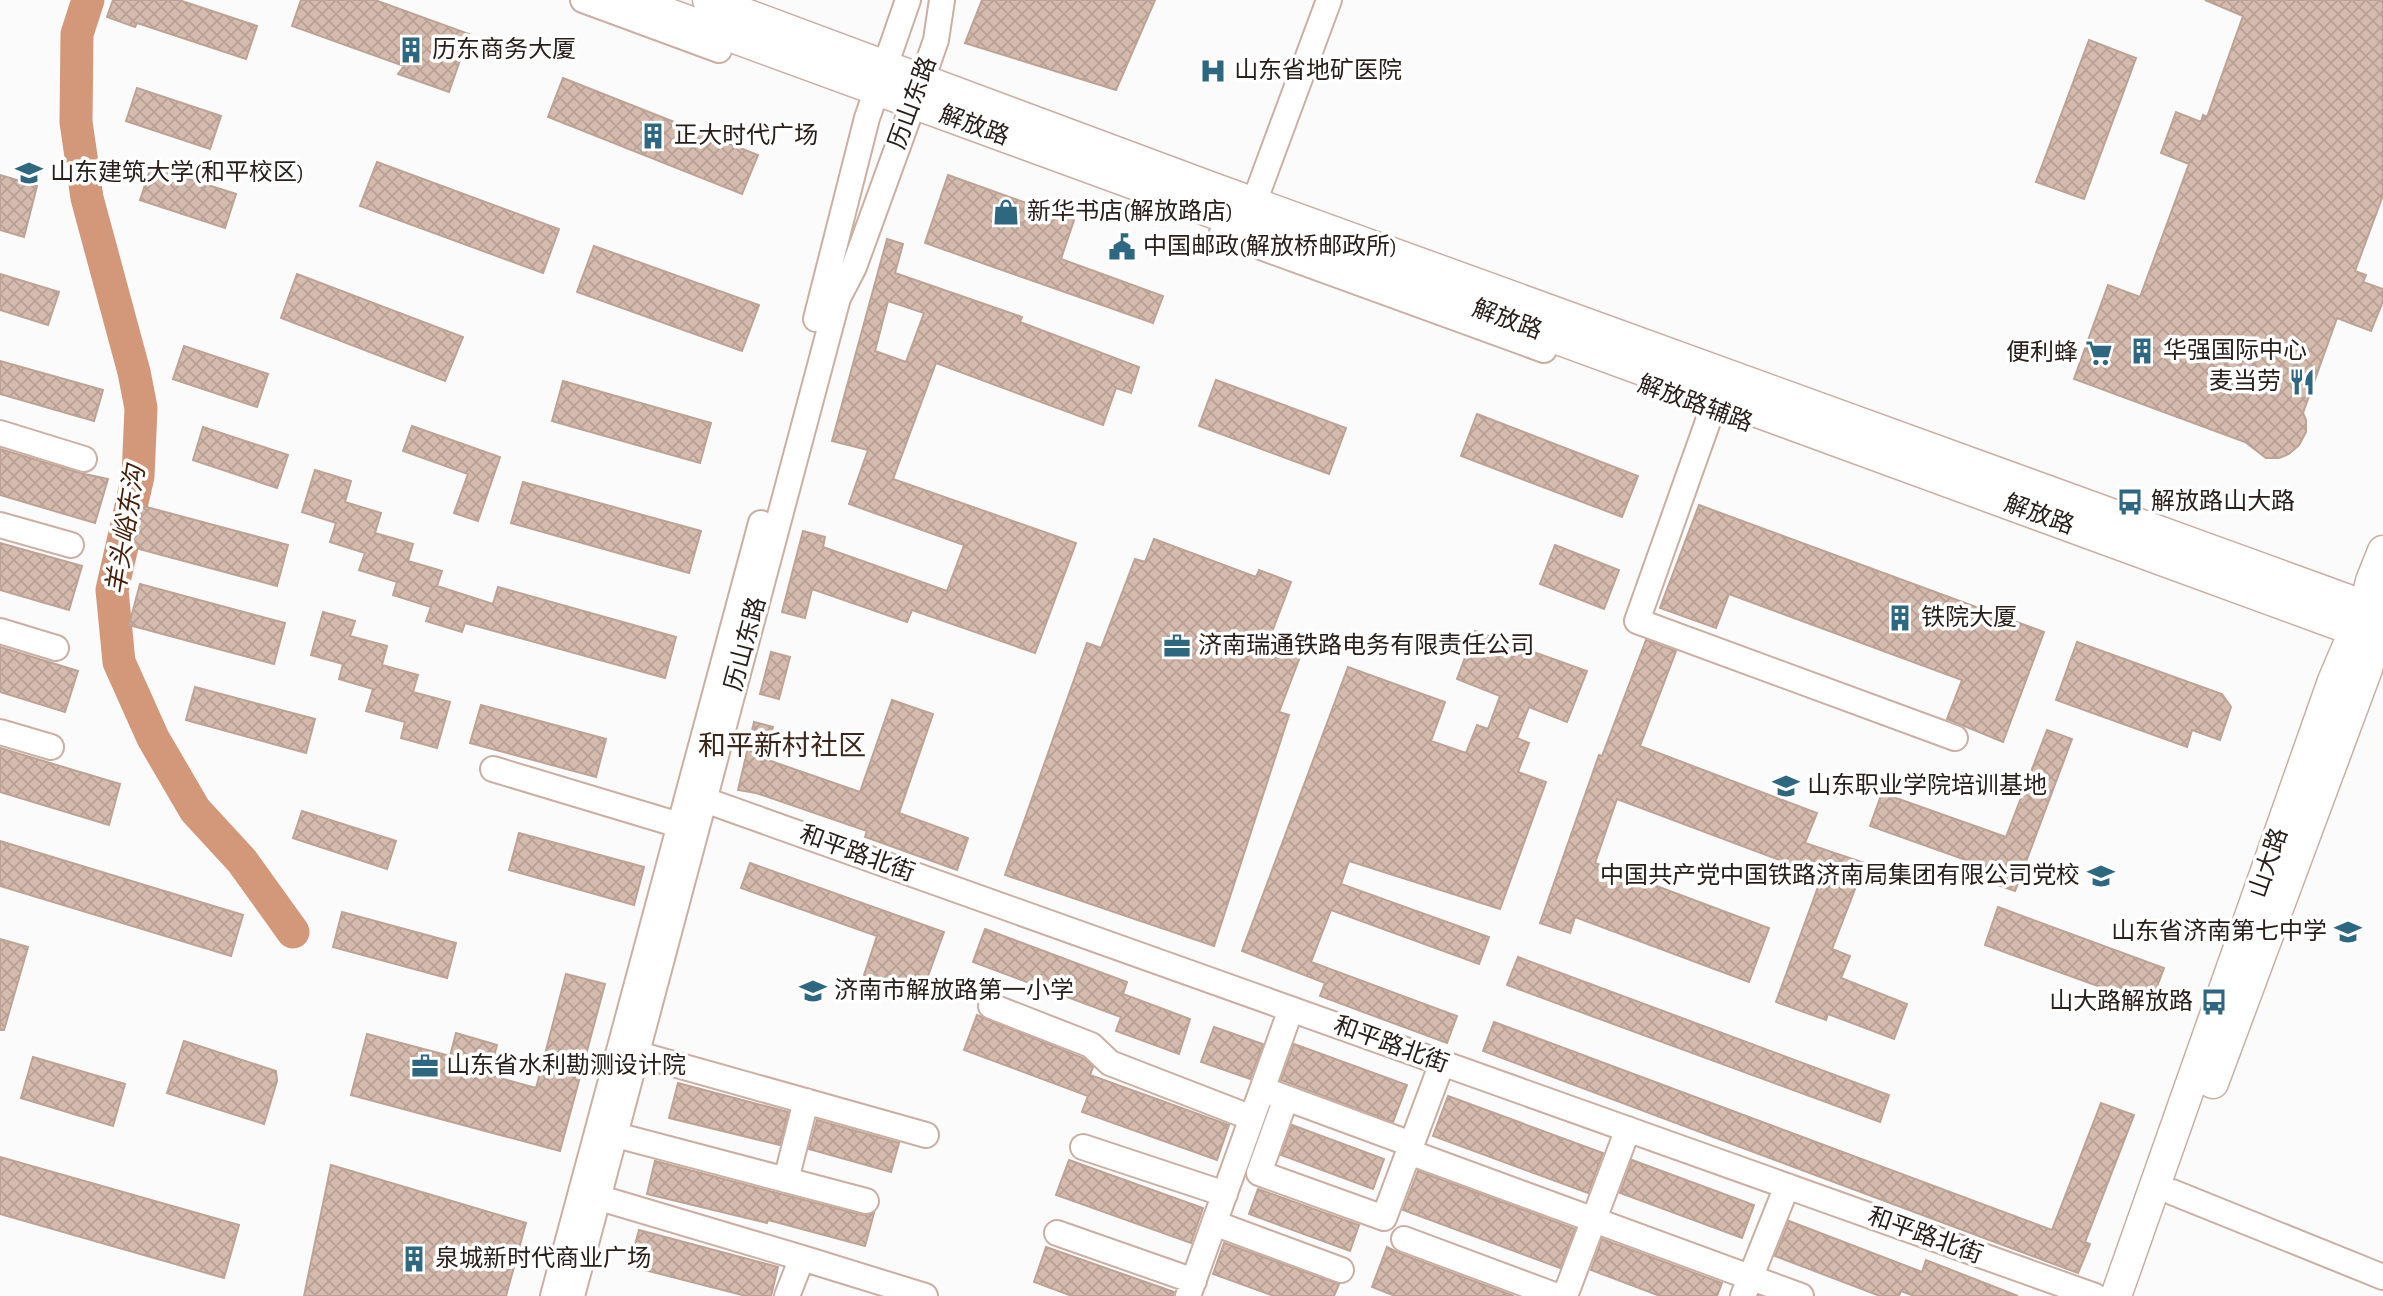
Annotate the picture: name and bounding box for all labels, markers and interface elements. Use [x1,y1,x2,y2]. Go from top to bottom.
building icon: 历东商务大厦 [396,35,426,65]
place label: 历东商务大厦 [432,36,576,62]
street label: 历山东路 [883,53,941,152]
hospital icon: 山东省地矿医院 [1198,56,1228,86]
place label: 山东省地矿医院 [1234,57,1402,83]
street label: 解放路 [936,101,1013,150]
building icon: 正大时代广场 [638,121,668,151]
place label: 正大时代广场 [674,122,818,148]
school or university icon: 山东建筑大学(和平校区) [14,158,44,188]
place label: 山东建筑大学(和平校区) [50,159,304,185]
shop icon: 新华书店(解放路店) [991,197,1021,227]
place label: 新华书店(解放路店) [1027,198,1233,224]
public building icon: 中国邮政(解放桥邮政所) [1107,232,1137,262]
place label: 中国邮政(解放桥邮政所) [1143,233,1397,259]
street label: 解放路 [1469,295,1546,344]
building icon: 华强国际中心 [2127,336,2157,366]
place label: 华强国际中心 [2163,337,2307,363]
supermarket icon: 便利蜂 [2084,338,2114,368]
place label: 便利蜂 [2006,339,2078,365]
restaurant icon: 麦当劳 [2287,367,2317,397]
place label: 麦当劳 [2209,368,2281,394]
street label: 解放路辅路 [1635,370,1756,436]
water label: 羊头峪东沟 [102,461,149,596]
bus stop icon: 解放路山大路 [2115,487,2145,517]
place label: 解放路山大路 [2151,488,2295,514]
street label: 解放路 [2001,490,2078,539]
street label: 历山东路 [720,594,770,693]
building icon: 铁院大厦 [1885,603,1915,633]
place label: 铁院大厦 [1921,604,2017,630]
office icon: 济南瑞通铁路电务有限责任公司 [1162,631,1192,661]
place label: 济南瑞通铁路电务有限责任公司 [1198,632,1534,658]
district label: 和平新村社区 [698,731,866,761]
school or university icon: 山东职业学院培训基地 [1771,771,1801,801]
place label: 山东职业学院培训基地 [1807,772,2047,798]
street label: 和平路北街 [797,820,918,886]
street label: 山大路 [2244,824,2292,901]
school or university icon: 中国共产党中国铁路济南局集团有限公司党校 [2086,861,2116,891]
place label: 中国共产党中国铁路济南局集团有限公司党校 [1600,862,2080,888]
school or university icon: 山东省济南第七中学 [2333,917,2363,947]
place label: 山东省济南第七中学 [2111,918,2327,944]
school or university icon: 济南市解放路第一小学 [798,976,828,1006]
place label: 济南市解放路第一小学 [834,977,1074,1003]
bus stop icon: 山大路解放路 [2199,987,2229,1017]
place label: 山大路解放路 [2049,988,2193,1014]
street label: 和平路北街 [1331,1011,1452,1077]
office icon: 山东省水利勘测设计院 [410,1051,440,1081]
place label: 山东省水利勘测设计院 [446,1052,686,1078]
street label: 和平路北街 [1865,1202,1986,1268]
building icon: 泉城新时代商业广场 [399,1244,429,1274]
place label: 泉城新时代商业广场 [435,1245,651,1271]

